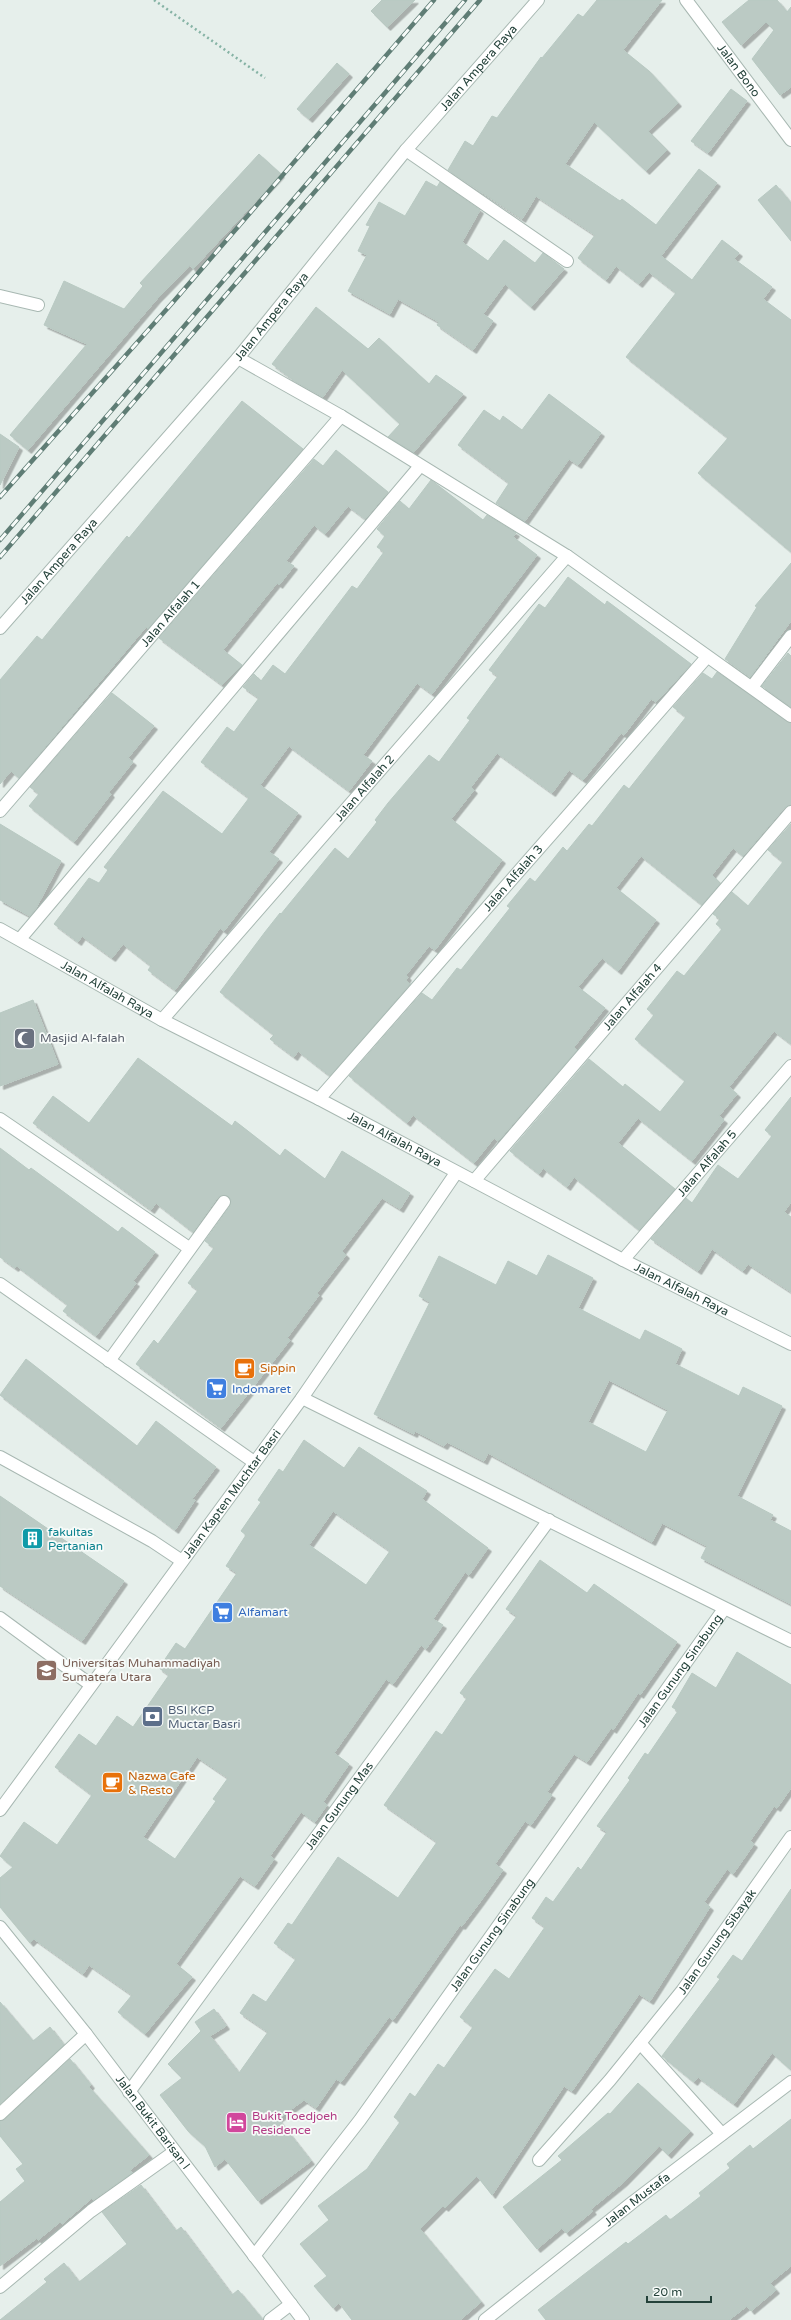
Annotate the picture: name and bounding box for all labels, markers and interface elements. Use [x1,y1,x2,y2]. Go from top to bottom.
street label: Jalan Ampera Raya [437,22,520,113]
street label: Jalan Bono [714,41,763,100]
street label: Jalan Ampera Raya [231,270,311,364]
street label: Jalan Ampera Raya [17,515,100,607]
street label: Jalan Alfalah 1 [138,577,203,650]
street label: Jalan Alfalah 2 [332,752,397,824]
street label: Jalan Alfalah 3 [480,842,546,914]
street label: Jalan Alfalah Raya [58,958,156,1021]
street label: Jalan Alfalah 4 [600,960,665,1033]
mosque icon: Masjid Al-falah [11,1025,37,1051]
place label: Masjid Al-falah [40,1031,125,1045]
street label: Jalan Alfalah Raya [345,1108,444,1170]
street label: Jalan Alfalah 5 [674,1127,739,1199]
street label: Jalan Alfalah Raya [632,1260,731,1319]
cafe icon: Sippin [232,1355,258,1381]
place label: Sippin [260,1361,296,1375]
supermarket icon: Indomaret [204,1376,230,1402]
place label: Indomaret [232,1382,291,1396]
street label: Jalan Kapten Muchtar Basri [180,1427,284,1561]
place label: fakultas Pertanian [48,1525,103,1553]
building icon: fakultas Pertanian [19,1526,45,1552]
supermarket icon: Alfamart [210,1599,236,1625]
place label: Alfamart [238,1605,288,1619]
street label: Jalan Gunung Sinabung [635,1611,725,1730]
place label: Universitas Muhammadiyah Sumatera Utara [62,1656,220,1684]
school or university icon: Universitas Muhammadiyah Sumatera Utara [33,1657,59,1683]
place label: BSI KCP Muctar Basri [168,1703,241,1731]
bank icon: BSI KCP Muctar Basri [139,1704,165,1730]
street label: Jalan Gunung Mas [302,1759,376,1853]
place label: Nazwa Cafe & Resto [128,1769,196,1797]
cafe icon: Nazwa Cafe & Resto [99,1770,125,1796]
street label: Jalan Gunung Sinabung [447,1875,537,1994]
street label: Jalan Gunung Sibayak [675,1886,759,1997]
street label: Jalan Bukit Barisan I [113,2072,193,2172]
place label: Bukit Toedjoeh Residence [252,2109,337,2137]
hotel icon: Bukit Toedjoeh Residence [224,2110,250,2136]
street label: Jalan Mustafa [601,2170,673,2229]
scale bar [647,2278,711,2304]
text: 20 m [653,2285,682,2299]

